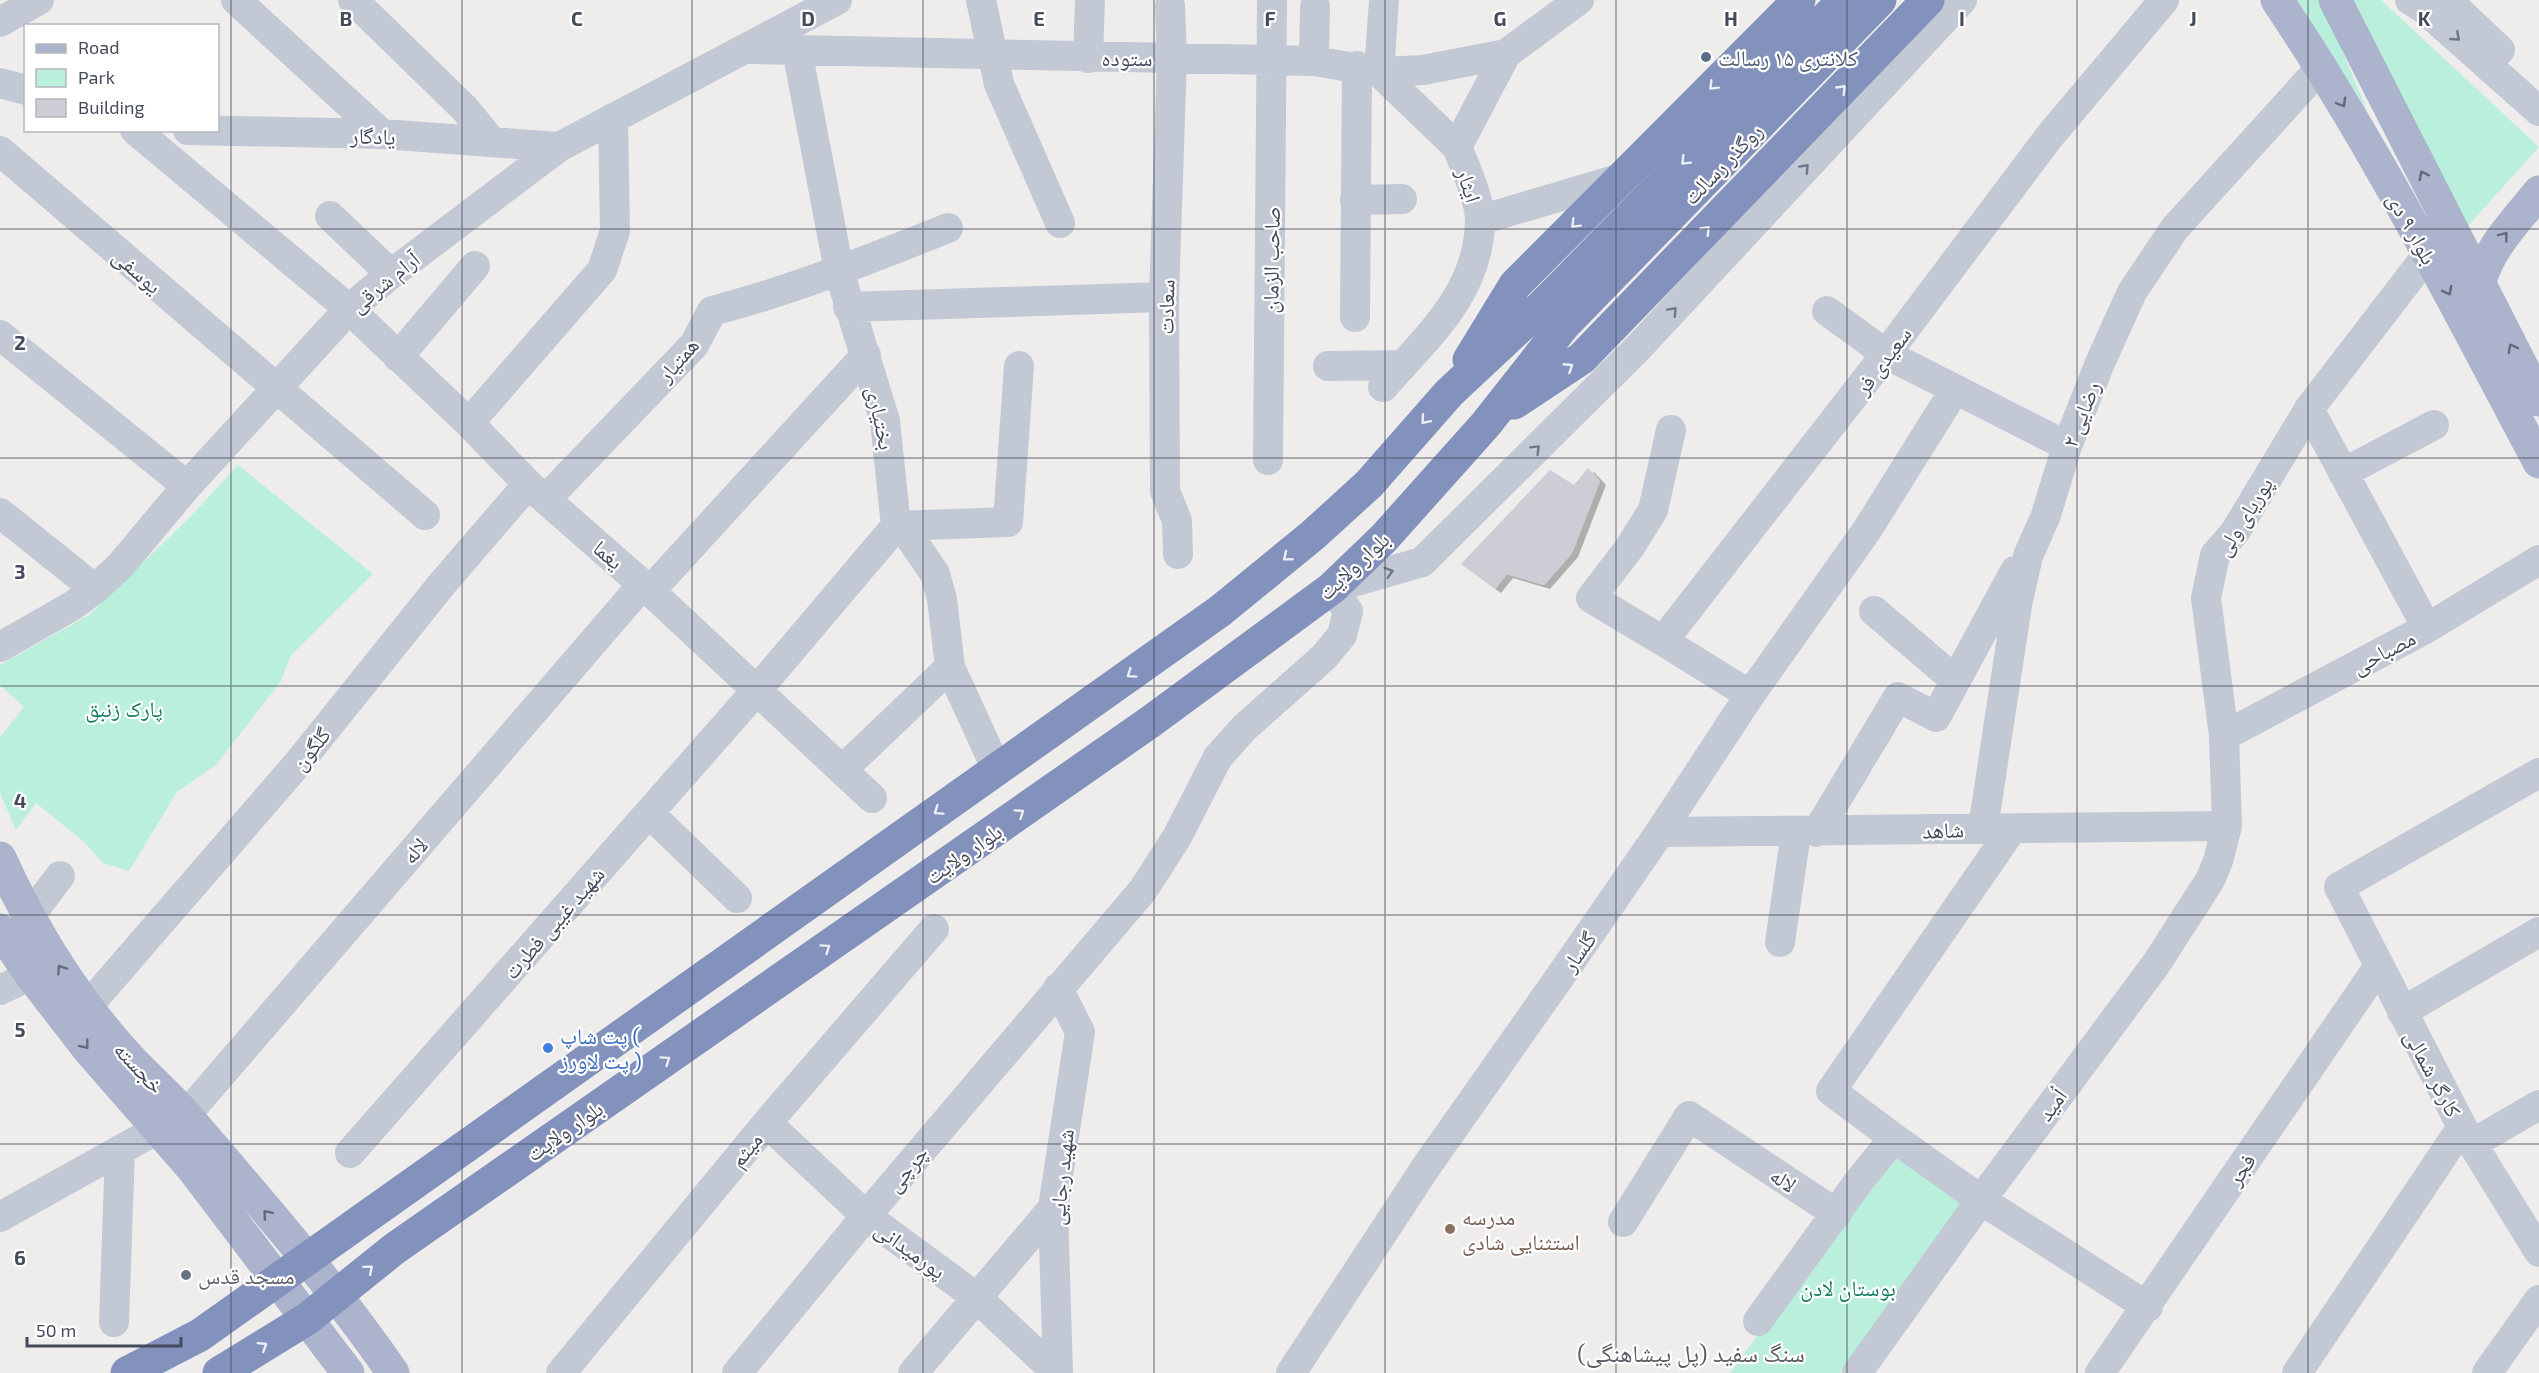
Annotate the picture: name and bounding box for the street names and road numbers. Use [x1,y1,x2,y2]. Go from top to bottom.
street label: ستوده [1102,44,1152,71]
street label: روگذر رسالت [1677,117,1768,210]
street label: یادگار [349,121,396,149]
street label: ایثار [1452,163,1488,206]
street label: بلوار ۹ دی [2381,188,2443,269]
street label: صاحب الزمان [1256,206,1286,314]
street label: یوسفی [107,242,168,300]
street label: آرام شرقی [344,245,426,319]
street label: سعادت [1152,279,1178,335]
street label: سعیدی فر [1847,321,1918,401]
street label: همتیار [650,332,704,387]
street label: رضایی ۲ [2056,377,2106,451]
street label: بختیاری [861,384,901,453]
street label: پوریای ولی [2209,472,2279,561]
street label: بلوار ولایت [1312,526,1395,605]
street label: یغما [588,534,629,574]
street label: مصباحی [2347,624,2420,680]
street label: گلگون [285,721,337,776]
street label: شاهد [1922,815,1964,843]
street label: بلوار ولایت [920,817,1007,890]
street label: لاله [396,832,432,868]
street label: شهید غیبی فطرت [497,860,610,985]
street label: گلسار [1554,926,1601,977]
street label: کارگر شمالی [2398,1025,2468,1122]
street label: خجسته [110,1036,170,1098]
street label: اُمید [2031,1083,2072,1125]
street label: بلوار ولایت [521,1094,608,1167]
street label: میثم [723,1126,769,1174]
street label: شهید رجایی [1042,1127,1080,1227]
street label: چرچی [879,1140,934,1198]
street label: فجر [2219,1148,2261,1191]
street label: لاله [1766,1161,1802,1197]
street label: پورمیدانی [869,1215,951,1285]

